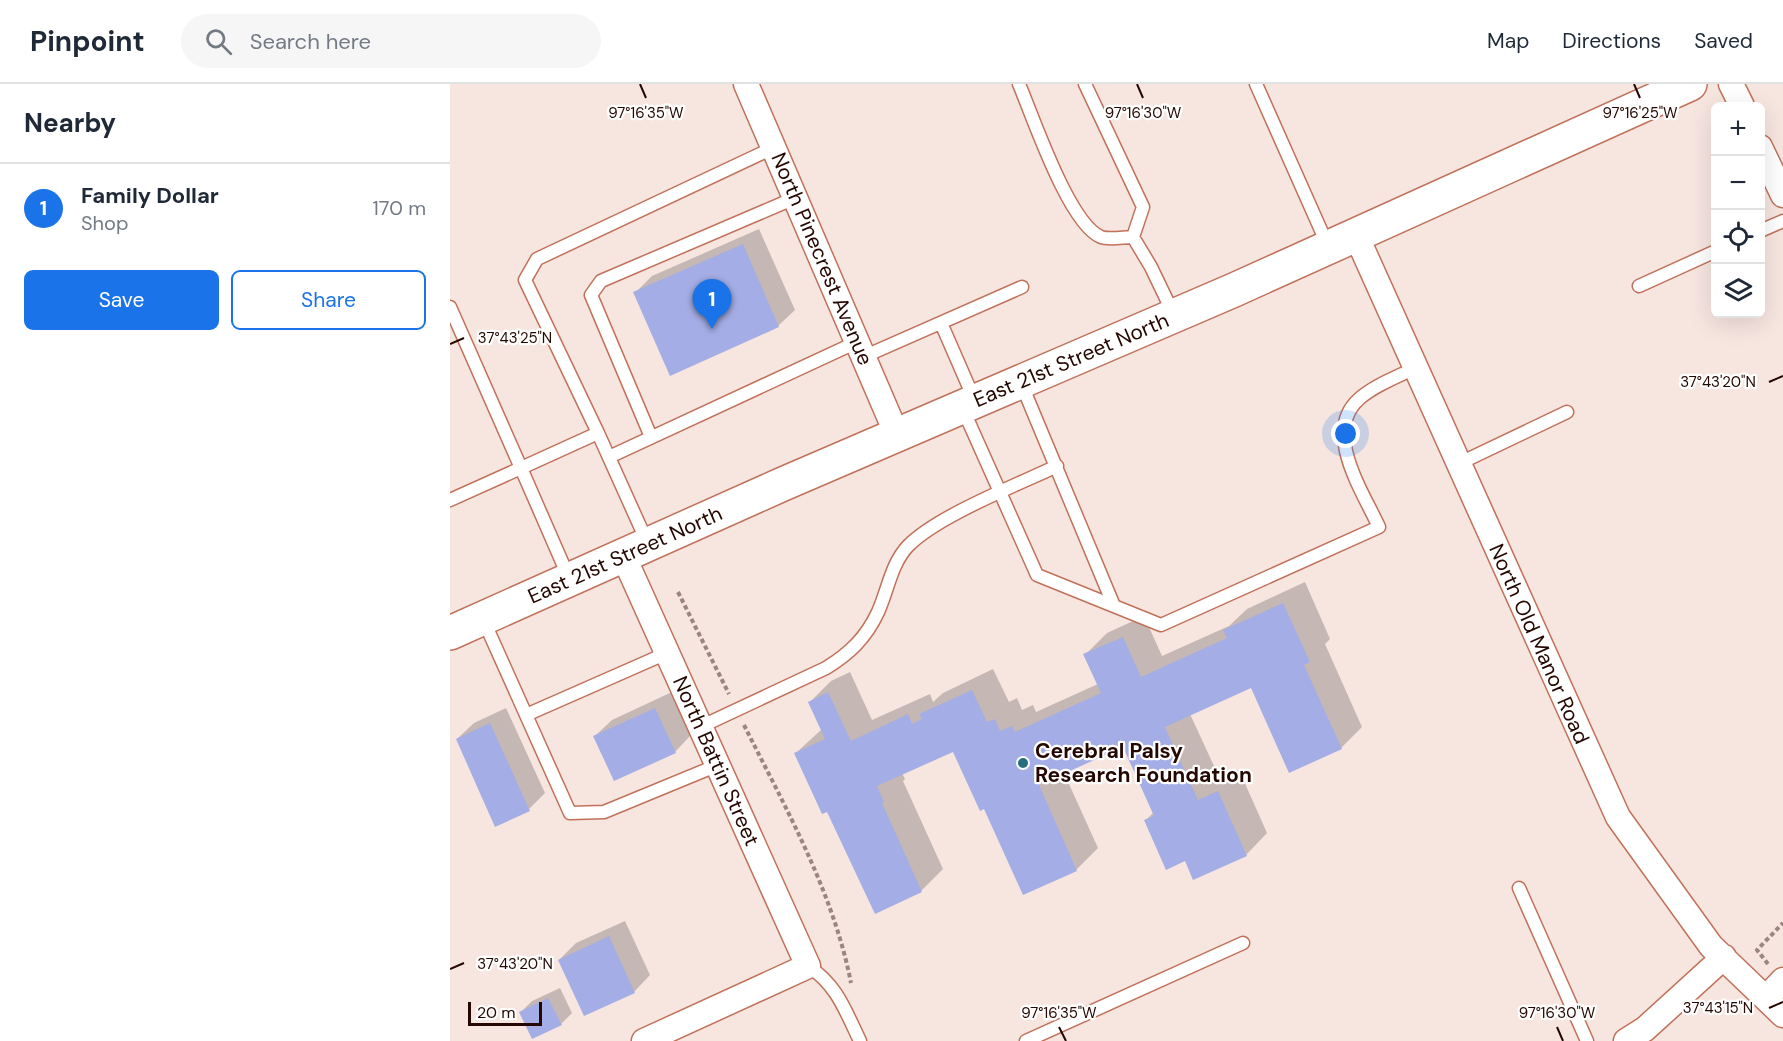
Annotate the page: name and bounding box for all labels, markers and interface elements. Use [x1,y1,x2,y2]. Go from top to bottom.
search box [181,14,601,68]
text: Pinpoint [30,23,145,60]
icon: search [202,25,235,58]
text: Search here [250,27,371,56]
text: Map [1487,27,1529,55]
text: Directions [1562,27,1661,55]
text: Saved [1694,27,1753,55]
map controls [1711,102,1765,318]
button: + [1711,102,1765,156]
text: 97°16'35"W [608,103,684,123]
text: 97°16'30"W [1105,103,1182,123]
text: 97°16'25"W [1602,103,1678,123]
text: Nearby [24,106,116,140]
street label: North Pinecrest Avenue [764,148,880,370]
button: − [1711,156,1765,210]
text: Family Dollar [81,181,219,210]
text: 1 [40,195,47,221]
text: 170 m [373,195,426,221]
text: Shop [81,210,128,236]
button: locate [1711,210,1765,264]
button: layers [1711,264,1765,318]
button: Save [24,270,219,330]
button: Share [231,270,426,330]
pin: 1 [692,280,732,329]
street label: East 21st Street North [969,306,1173,414]
text: 37°43'25"N [478,328,552,348]
text: 37°43'20"N [1680,372,1756,392]
your location [1331,419,1360,448]
street label: East 21st Street North [523,500,727,610]
street label: North Old Manor Road [1482,540,1596,748]
street label: North Battin Street [666,672,766,850]
place label: Cerebral Palsy Research Foundation [1035,737,1252,789]
marker: Cerebral Palsy Research Foundation [1016,756,1030,770]
text: 37°43'20"N [477,954,553,974]
text: 37°43'15"N [1683,998,1753,1018]
scale bar [468,999,542,1026]
text: 20 m [477,1002,516,1023]
text: 97°16'35"W [1021,1003,1097,1023]
text: 97°16'30"W [1519,1003,1596,1023]

